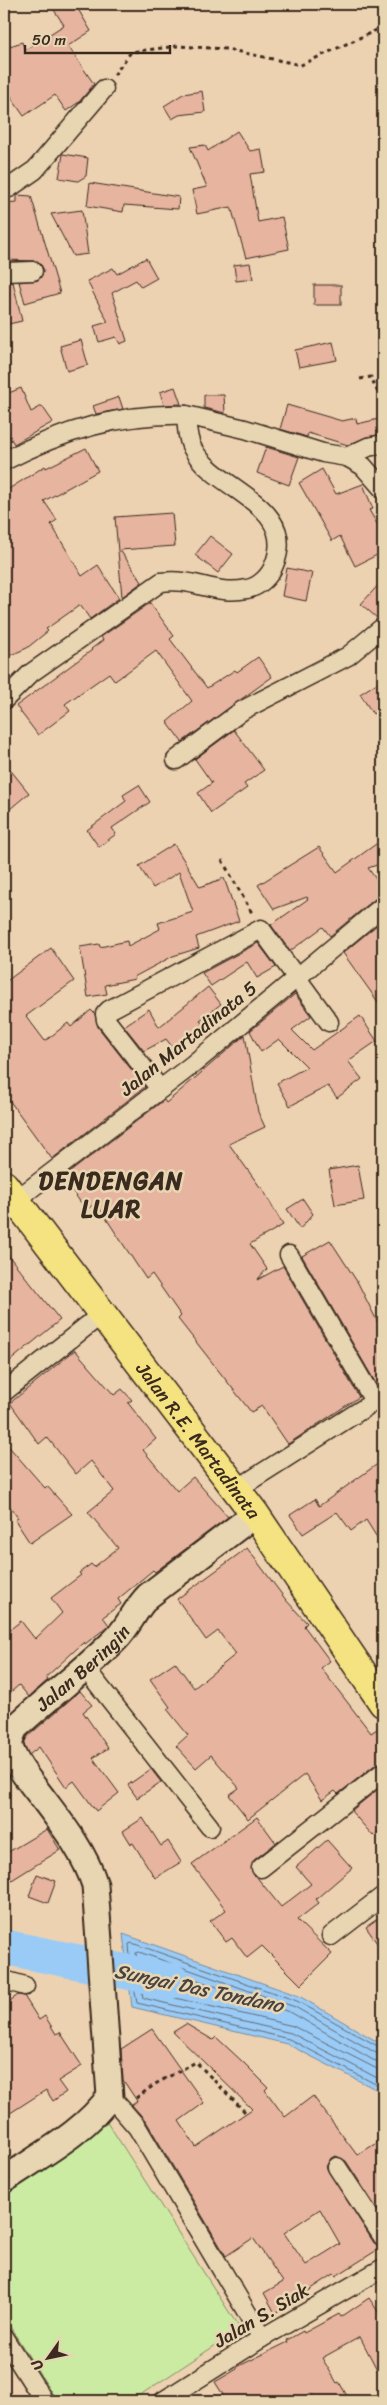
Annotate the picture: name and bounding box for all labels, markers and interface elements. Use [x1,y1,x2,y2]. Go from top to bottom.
scale bar [25,22,170,54]
text: 50 m [32,27,67,53]
street label: Jalan Martadinata 5 [111,972,265,1105]
district label: DENDENGAN LUAR [39,1160,183,1230]
street label: Jalan R.E. Martadinata [127,1354,270,1527]
street label: Jalan Beringin [27,1618,139,1721]
water label: Sungai Das Tondano [111,1954,288,2024]
street label: Jalan S. Siak [206,2273,316,2357]
north arrow [22,2332,72,2382]
text: U [24,2354,51,2376]

